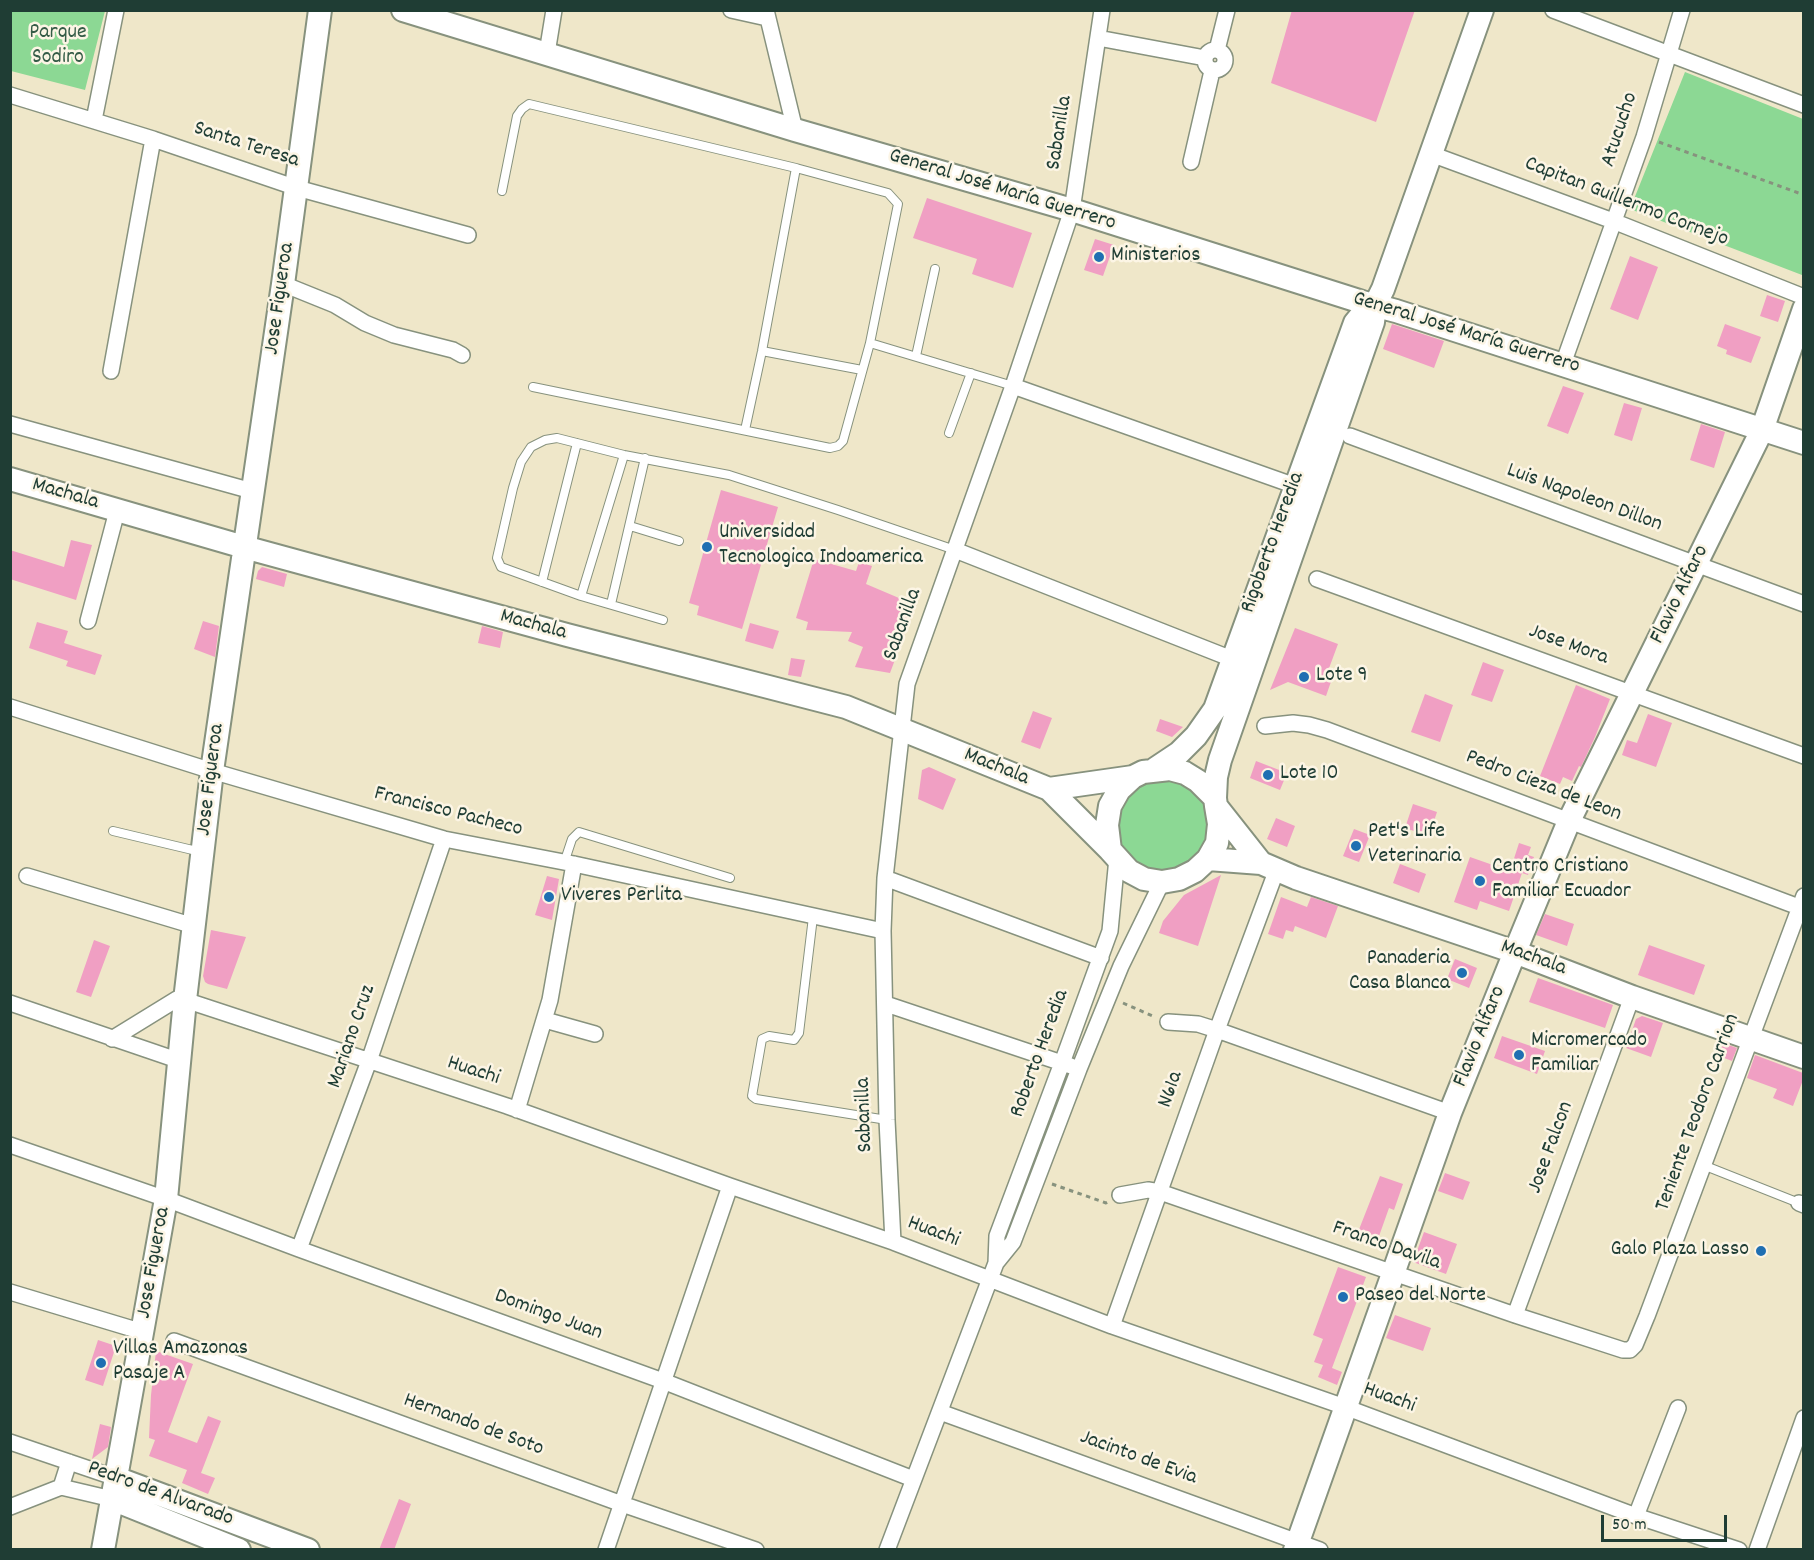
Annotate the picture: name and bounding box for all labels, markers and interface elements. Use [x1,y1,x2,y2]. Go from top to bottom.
park label: Parque Sodiro [29,21,87,72]
street label: Atucucho [1597,89,1645,171]
street label: Sabanilla [1042,94,1080,172]
street label: Santa Teresa [190,117,302,175]
street label: General José María Guerrero [885,144,1119,238]
street label: Capitan Guillermo Cornejo [1520,152,1732,254]
street label: Jose Figueroa [260,241,302,357]
place label: Ministerios [1111,244,1200,270]
marker: Ministerios [1092,250,1106,264]
street label: General José María Guerrero [1349,287,1583,381]
street label: Luis Napoleon Dillon [1503,459,1665,539]
street label: Rigoberto Heredia [1236,469,1312,617]
street label: Machala [29,473,101,517]
place label: Universidad Tecnologica Indoamerica [719,521,923,572]
marker: Universidad Tecnologica Indoamerica [700,540,714,554]
street label: Flavio Alfaro [1646,541,1716,649]
street label: Sabanilla [879,585,929,665]
street label: Machala [497,604,569,648]
street label: Jose Mora [1525,619,1611,673]
place label: Lote 9 [1316,664,1368,690]
marker: Lote 9 [1297,670,1311,684]
street label: Jose Figueroa [192,722,232,838]
street label: Machala [960,743,1032,793]
street label: Pedro Cieza de Leon [1461,745,1625,829]
place label: Lote 10 [1280,762,1338,788]
marker: Lote 10 [1261,768,1275,782]
street label: Francisco Pacheco [371,782,525,844]
place label: Pet's Life Veterinaria [1368,820,1461,872]
marker: Pet's Life Veterinaria [1349,839,1363,853]
place label: Centro Cristiano Familiar Ecuador [1492,855,1631,906]
marker: Centro Cristiano Familiar Ecuador [1473,874,1487,888]
place label: Viveres Perlita [561,884,682,910]
marker: Viveres Perlita [542,890,556,904]
street label: Machala [1497,935,1569,983]
place label: Panaderia Casa Blanca [1349,947,1450,998]
marker: Panaderia Casa Blanca [1455,966,1469,980]
street label: Mariano Cruz [323,982,383,1092]
street label: Flavio Alfaro [1449,983,1513,1091]
street label: Roberto Heredia [1006,986,1076,1122]
street label: Teniente Teodoro Carrion [1651,1011,1747,1215]
place label: Micromercado Familiar [1531,1029,1647,1080]
marker: Micromercado Familiar [1512,1048,1526,1062]
street label: Huachi [443,1051,503,1093]
street label: N61a [1154,1068,1190,1112]
street label: Sabanilla [852,1077,880,1153]
street label: Jose Falcon [1523,1098,1581,1198]
street label: Jose Figueroa [132,1205,178,1321]
street label: Huachi [903,1211,963,1255]
street label: Franco Davila [1328,1216,1444,1278]
place label: Galo Plaza Lasso [1611,1238,1749,1264]
marker: Galo Plaza Lasso [1754,1244,1768,1258]
street label: Domingo Juan [490,1284,606,1348]
place label: Paseo del Norte [1355,1284,1486,1310]
marker: Paseo del Norte [1336,1290,1350,1304]
place label: Villas Amazonas Pasaje A [113,1337,248,1388]
marker: Villas Amazonas Pasaje A [94,1356,108,1370]
street label: Huachi [1359,1377,1419,1421]
street label: Hernando de Soto [399,1388,547,1464]
street label: Jacinto de Evia [1076,1426,1200,1492]
street label: Pedro de Alvarado [83,1456,237,1534]
scale bar [1604,1503,1730,1541]
text: 50 m [1612,1513,1647,1538]

